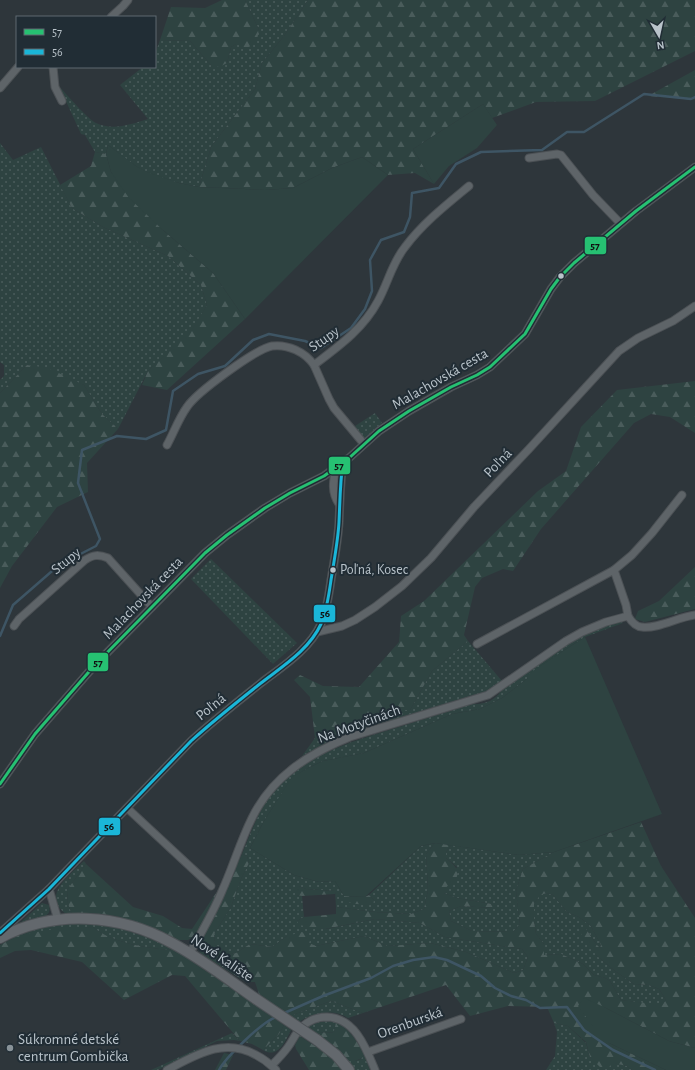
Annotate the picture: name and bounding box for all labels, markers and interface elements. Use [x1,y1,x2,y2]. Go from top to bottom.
legend [16,16,156,68]
north arrow [639,16,679,56]
text: 57 [52,26,62,38]
text: N [656,39,665,51]
text: 56 [52,46,63,58]
line badge: 57 [584,236,607,255]
text: 57 [590,240,600,251]
unlabelled marker [556,271,566,281]
street label: Stupy [306,323,342,355]
street label: Malachovská cesta [390,346,490,412]
street label: Poľná [481,446,515,480]
line badge: 57 [328,456,351,475]
text: 57 [334,460,344,471]
street label: Stupy [48,544,84,577]
street label: Malachovská cesta [100,554,186,642]
place label: Poľná, Kosec [340,563,409,577]
marker: Poľná, Kosec [328,565,338,575]
line badge: 56 [313,604,336,623]
text: 56 [320,608,330,619]
line badge: 57 [87,652,109,672]
text: 57 [93,657,103,668]
street label: Poľná [193,691,229,723]
street label: Na Motyčinách [316,702,402,746]
line badge: 56 [98,817,121,836]
text: 56 [104,821,114,832]
street label: Nové Kalište [188,932,256,984]
street label: Orenburská [375,1004,445,1042]
place label: Súkromné detské centrum Gombička [18,1032,129,1064]
marker: Súkromné detské centrum Gombička [5,1043,15,1053]

